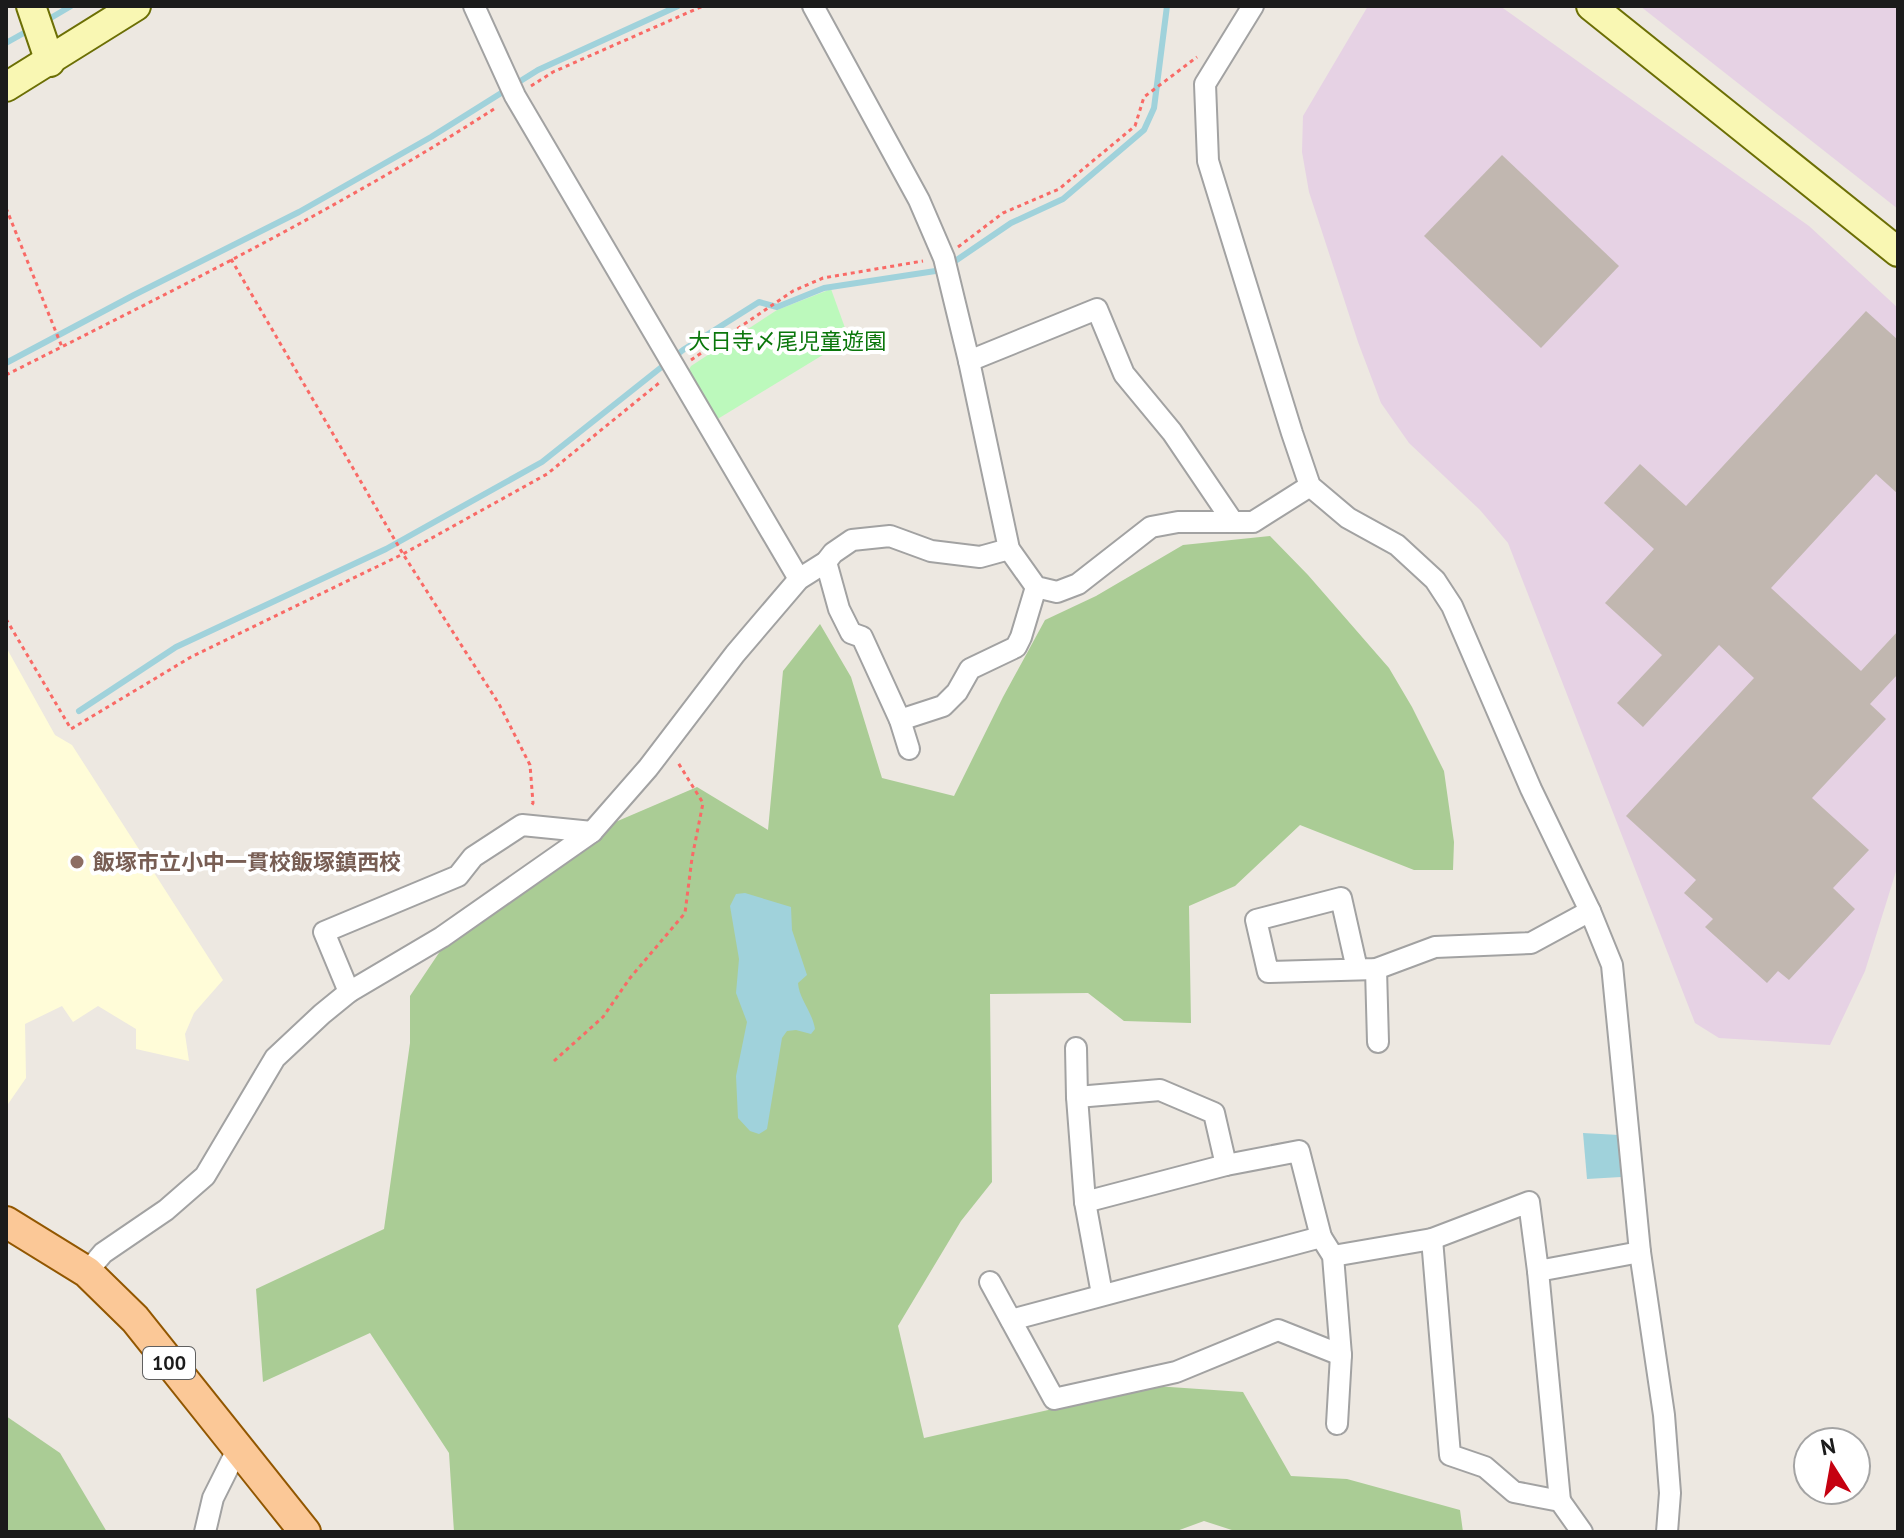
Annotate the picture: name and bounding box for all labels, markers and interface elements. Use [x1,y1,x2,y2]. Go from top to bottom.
park label: 大日寺〆尾児童遊園 [688,327,886,355]
place label: 飯塚市立小中一貫校飯塚鎮西校 [92,848,401,876]
marker: 飯塚市立小中一貫校飯塚鎮西校 [68,853,86,871]
road number: 100 [143,1347,195,1379]
north arrow [1792,1426,1872,1506]
text: N [1818,1431,1838,1461]

